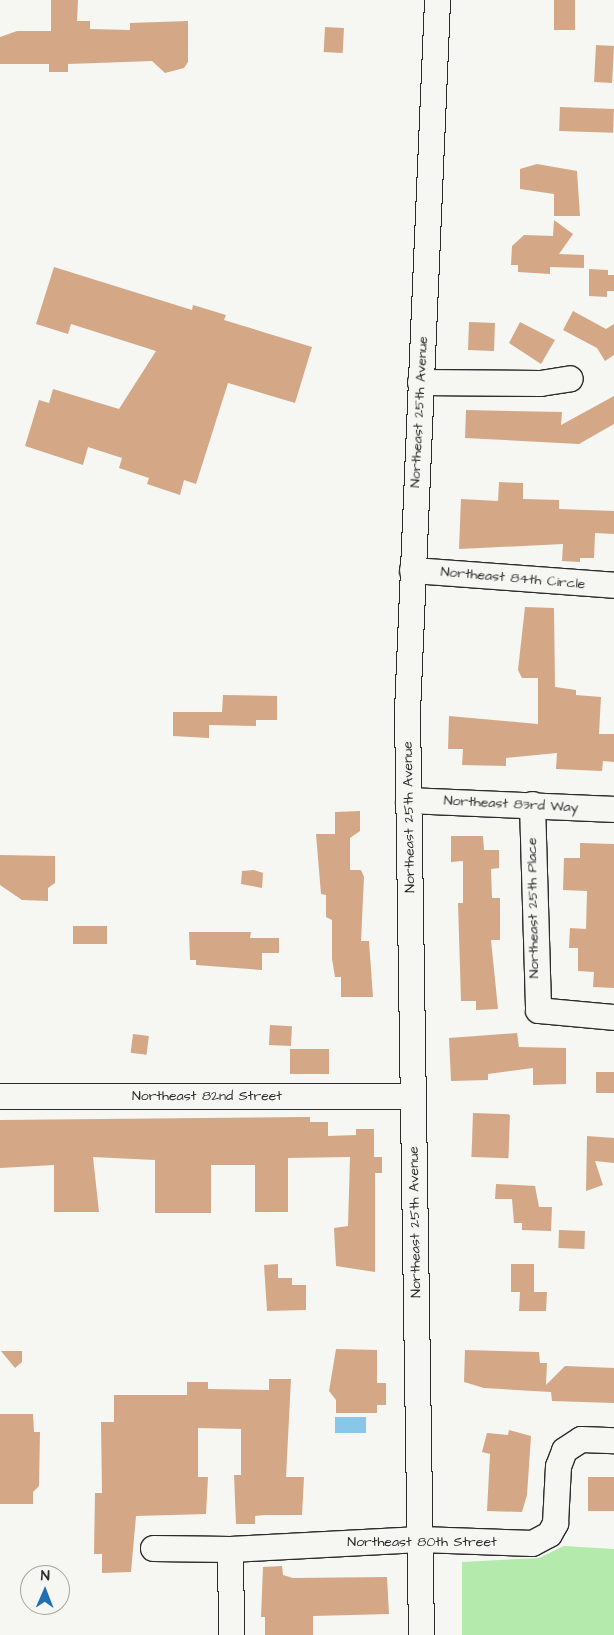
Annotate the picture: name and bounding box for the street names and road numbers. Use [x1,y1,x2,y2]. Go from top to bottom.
street label: Northeast 25th Avenue [407,336,431,488]
street label: Northeast 84th Circle [440,563,586,593]
street label: Northeast 25th Avenue [399,741,419,893]
street label: Northeast 83rd Way [443,792,579,816]
street label: Northeast 25th Place [523,837,543,979]
street label: Northeast 82nd Street [132,1088,282,1104]
street label: Northeast 25th Avenue [405,1146,425,1298]
street label: Northeast 80th Street [347,1534,497,1550]

